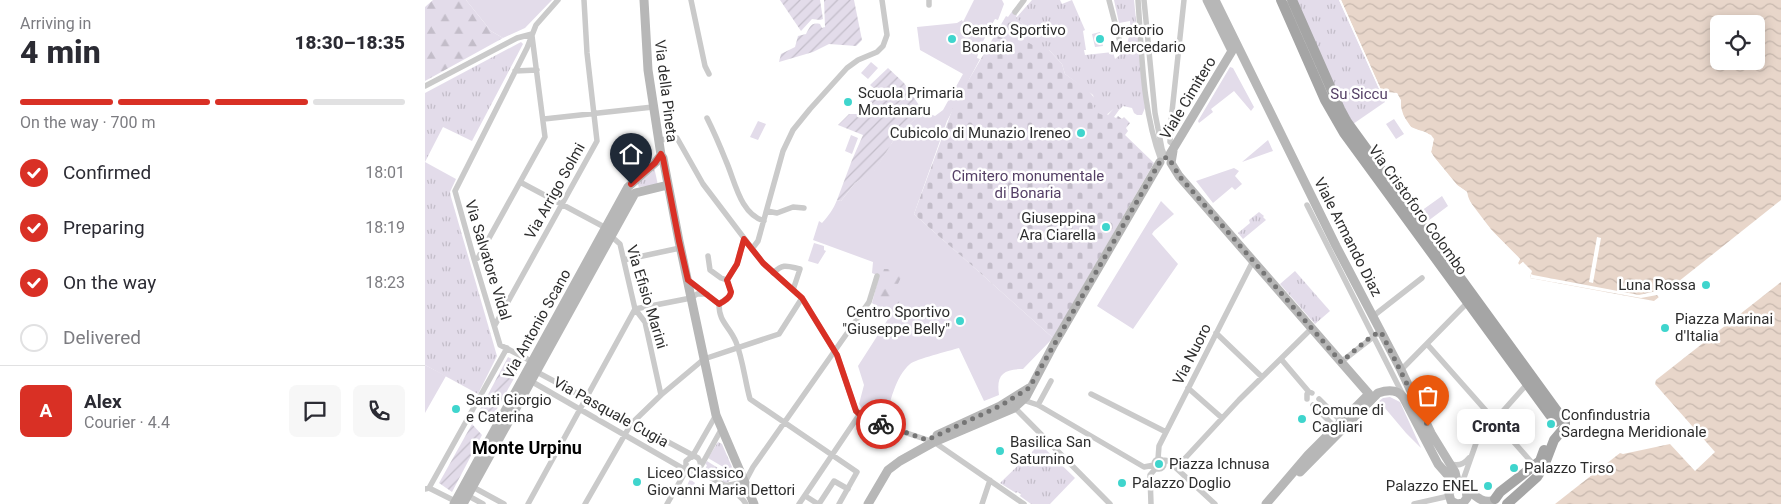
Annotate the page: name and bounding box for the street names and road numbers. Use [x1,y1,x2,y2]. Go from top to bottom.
street label: Via della Pineta [651,39,681,143]
street label: Viale Cimitero [1156,53,1220,143]
street label: Via Arrigo Solmi [521,140,589,242]
street label: Via Cristoforo Colombo [1365,141,1471,279]
street label: Viale Armando Diaz [1310,175,1386,299]
street label: Via Salvatore Vidal [461,198,515,322]
street label: Via Efisio Marini [623,243,671,351]
street label: Via Antonio Scano [499,266,575,382]
street label: Via Nuoro [1169,320,1215,388]
street label: Via Pasquale Cugia [550,373,672,451]

